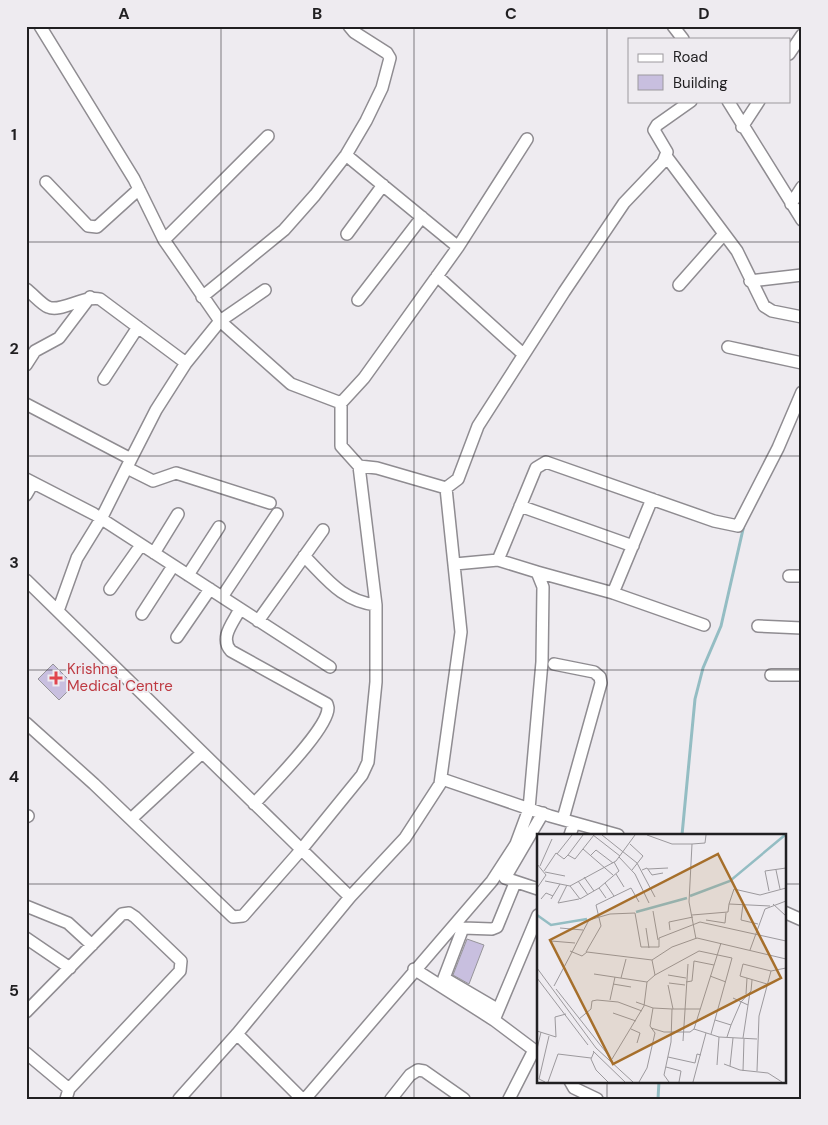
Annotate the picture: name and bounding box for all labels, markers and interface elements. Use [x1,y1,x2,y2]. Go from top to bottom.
text: A [118,3,130,24]
text: B [312,3,322,24]
text: C [505,3,517,24]
text: D [698,3,710,24]
legend [628,38,790,102]
text: Road [673,47,708,67]
text: Building [673,73,728,93]
text: 1 [11,124,17,145]
text: 2 [9,338,19,359]
text: 3 [9,552,19,573]
place label: Krishna Medical Centre [67,659,173,696]
marker: Krishna Medical Centre [49,671,63,685]
text: 4 [9,766,19,787]
inset map [537,834,786,1082]
text: 5 [9,980,19,1001]

